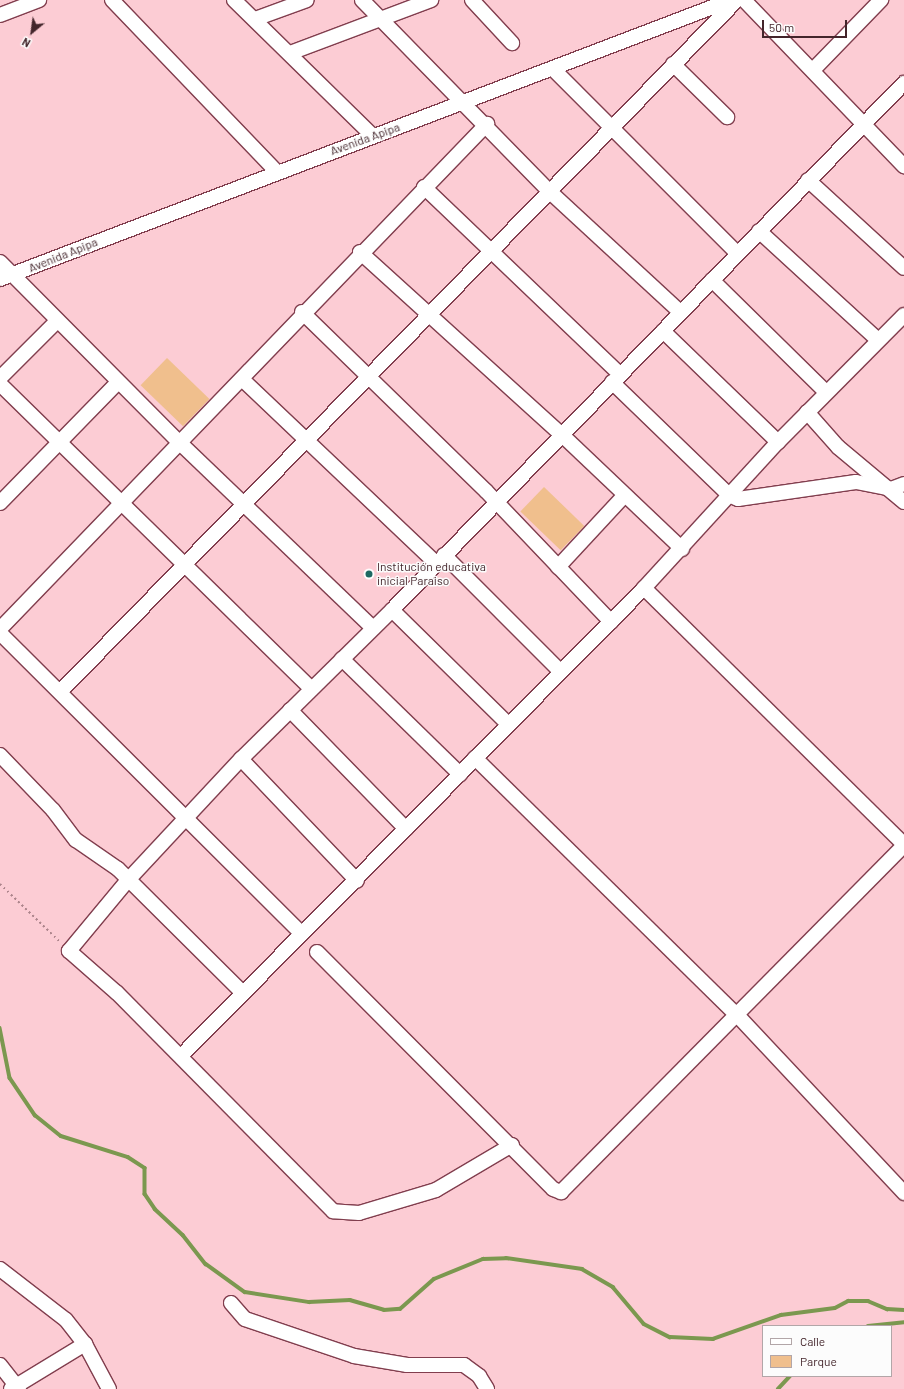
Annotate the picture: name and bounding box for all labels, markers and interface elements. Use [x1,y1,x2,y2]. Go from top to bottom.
north arrow [12,12,52,52]
scale bar [764,12,849,38]
text: 50 m [769,20,794,34]
text: N [20,35,32,50]
street label: Avenida Apipa [328,120,402,158]
street label: Avenida Apipa [26,235,100,275]
place label: Institución educativa inicial Paraiso [377,560,486,588]
marker: Institución educativa inicial Paraiso [364,569,374,579]
legend [762,1325,892,1377]
text: Calle [800,1334,825,1348]
text: Parque [800,1354,837,1368]

